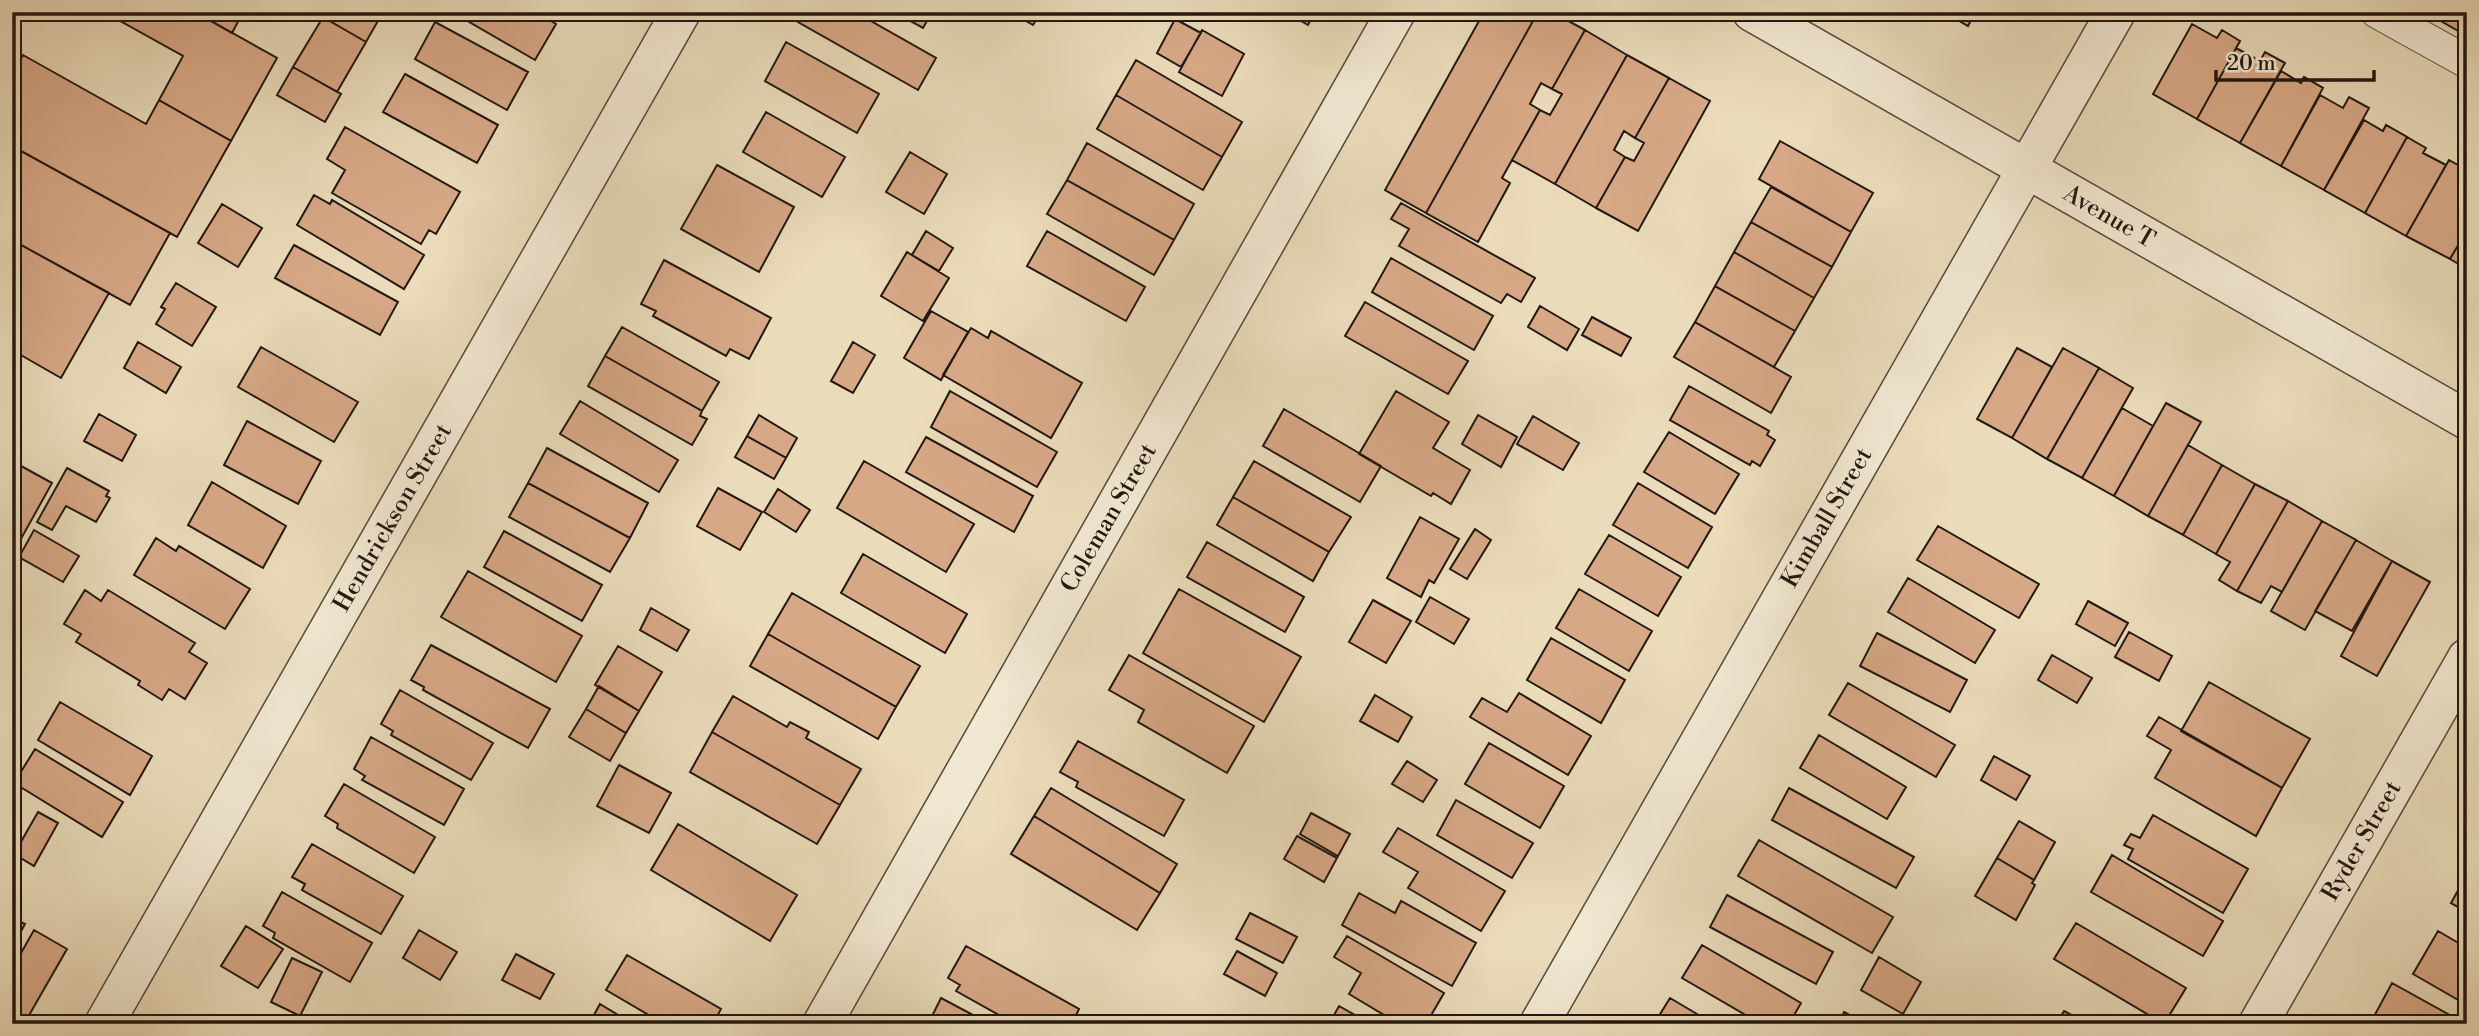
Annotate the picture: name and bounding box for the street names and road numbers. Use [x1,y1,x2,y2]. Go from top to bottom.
street label: Avenue T [2057,178,2160,255]
street label: Hendrickson Street [327,418,459,617]
street label: Coleman Street [1054,438,1164,598]
street label: Kimball Street [1775,442,1879,593]
street label: Ryder Street [2316,775,2409,906]

